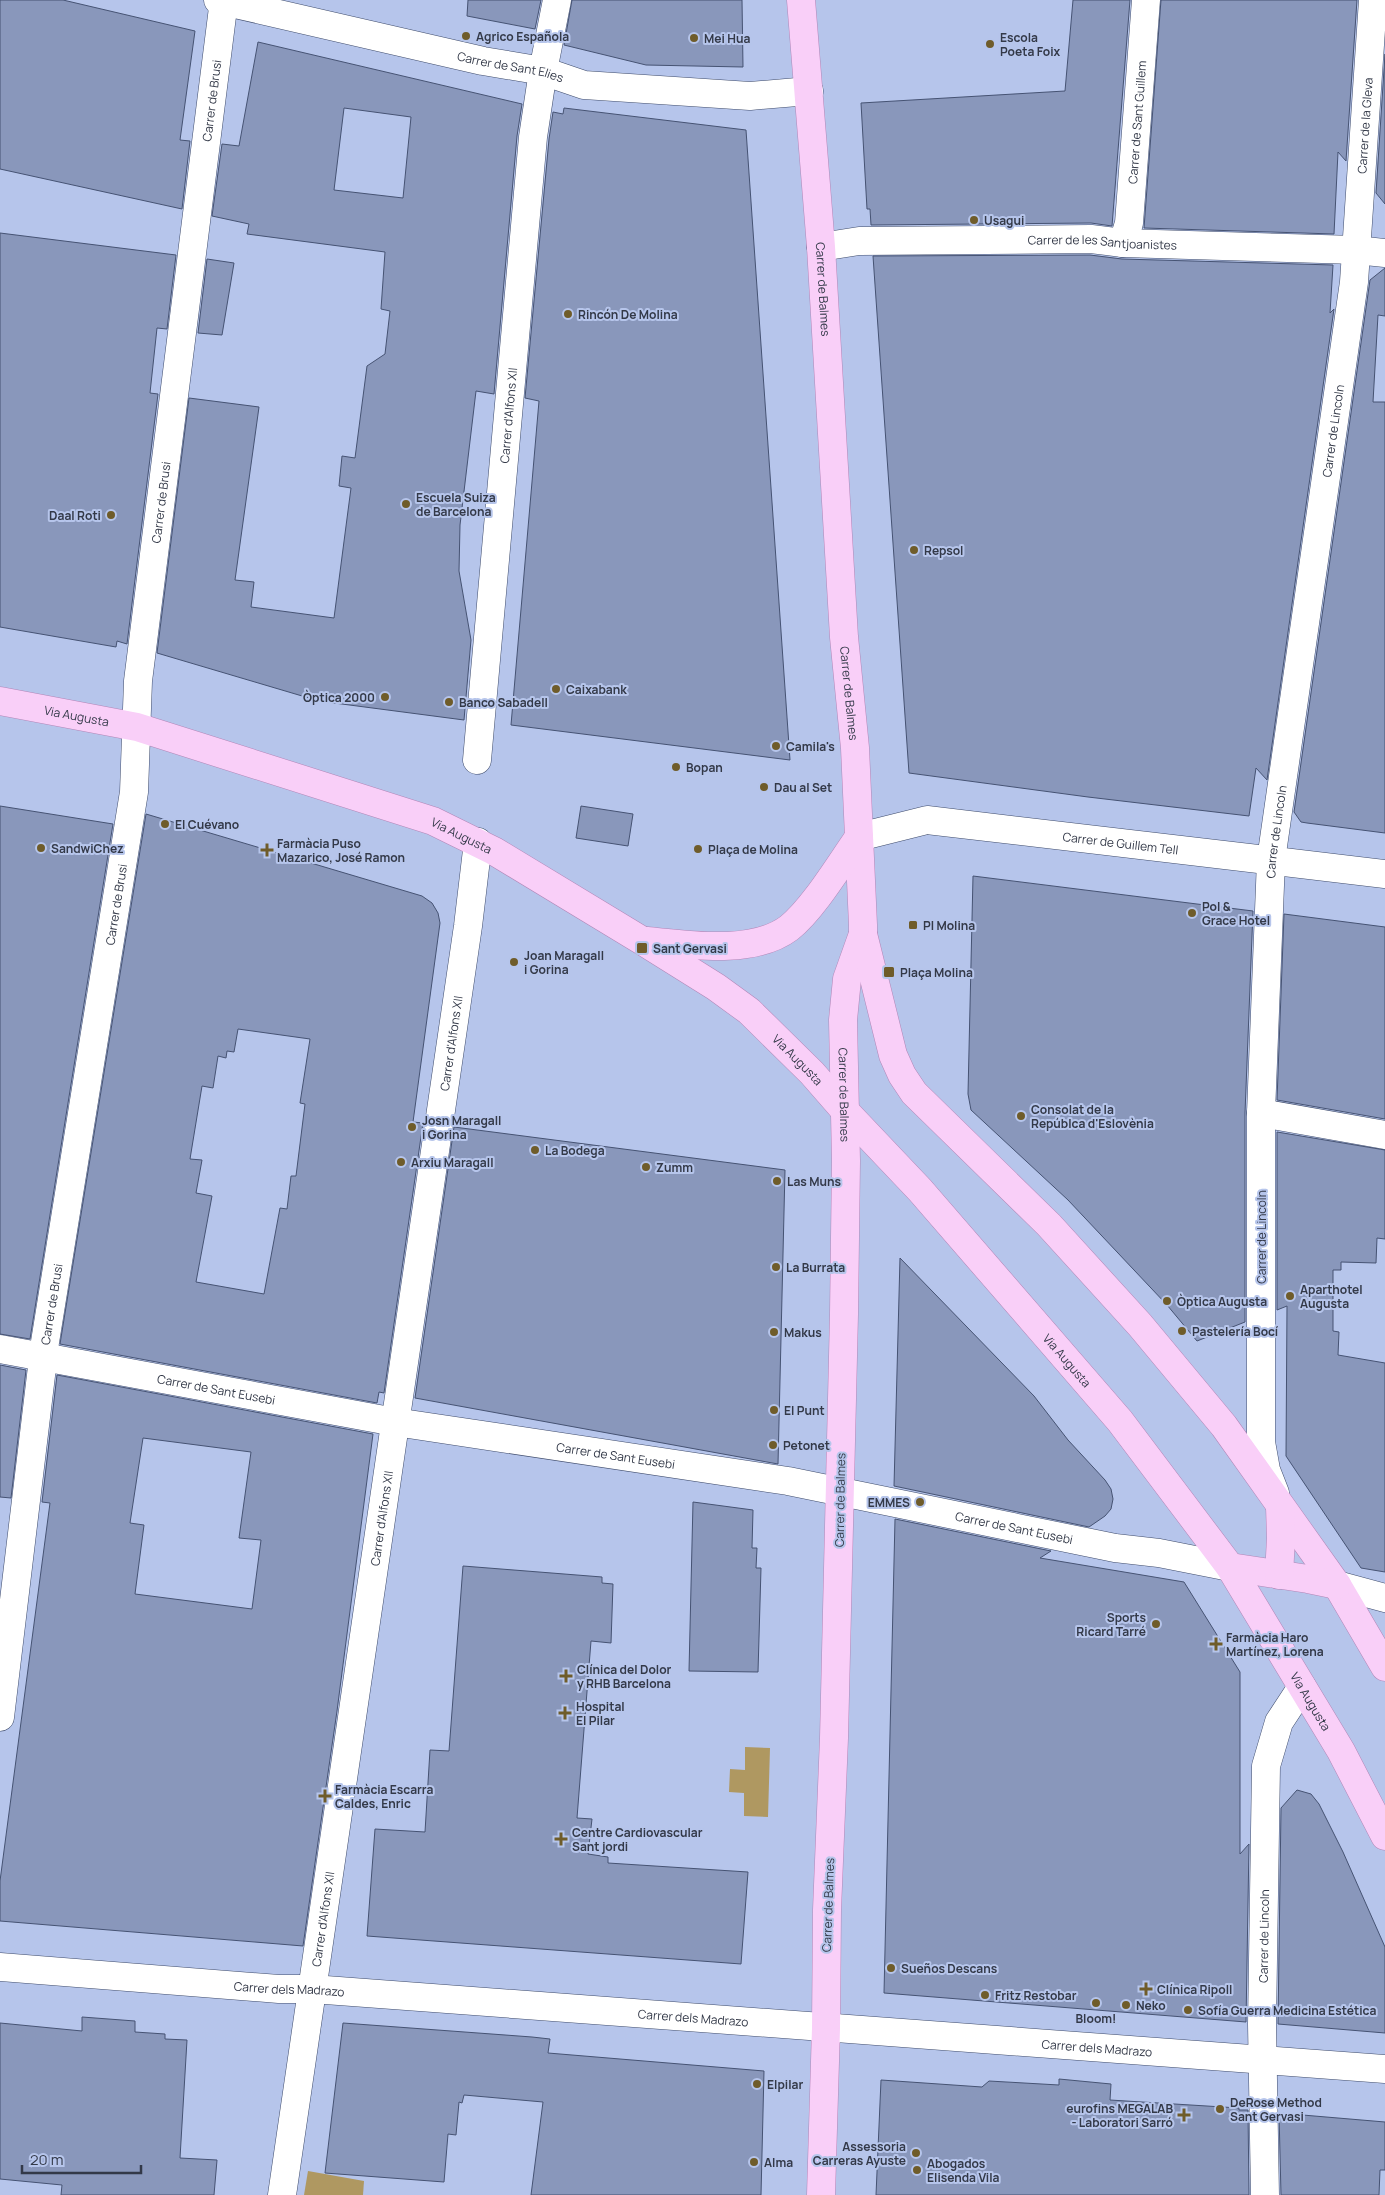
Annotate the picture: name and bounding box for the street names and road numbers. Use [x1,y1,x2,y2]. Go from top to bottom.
street label: Carrer de Sant Elies [456,47,566,86]
street label: Carrer de Brusi [198,59,225,142]
street label: Carrer de Sant Guillem [1124,60,1150,184]
street label: Carrer de la Gleva [1353,77,1376,174]
street label: Carrer de les Santjoanistes [1028,230,1177,253]
street label: Carrer de Balmes [812,241,835,337]
street label: Carrer d'Alfons XII [495,367,521,464]
street label: Carrer de Lincoln [1318,383,1348,478]
street label: Carrer de Brusi [147,461,174,544]
street label: Carrer de Balmes [836,645,863,741]
street label: Via Augusta [43,701,110,730]
street label: Carrer de Lincoln [1262,784,1290,879]
street label: Via Augusta [428,813,495,857]
street label: Carrer de Guillem Tell [1062,828,1179,858]
street label: Carrer de Brusi [101,863,131,946]
street label: Carrer d'Alfons XII [435,995,466,1092]
street label: Via Augusta [769,1030,827,1089]
street label: Carrer de Balmes [835,1047,854,1142]
street label: Carrer de Lincoln [1253,1190,1270,1284]
street label: Carrer de Brusi [36,1262,66,1346]
street label: Via Augusta [1039,1330,1095,1391]
street label: Carrer de Sant Eusebi [156,1370,277,1408]
street label: Carrer de Sant Eusebi [555,1438,676,1472]
street label: Carrer de Balmes [831,1453,849,1547]
street label: Carrer d'Alfons XII [366,1469,397,1567]
street label: Carrer de Sant Eusebi [954,1507,1075,1548]
street label: Via Augusta [1287,1669,1335,1734]
street label: Carrer de Balmes [818,1858,838,1952]
street label: Carrer d'Alfons XII [307,1870,338,1968]
street label: Carrer de Lincoln [1254,1889,1273,1983]
street label: Carrer dels Madrazo [233,1977,345,2000]
street label: Carrer dels Madrazo [637,2005,749,2030]
street label: Carrer dels Madrazo [1041,2035,1153,2060]

